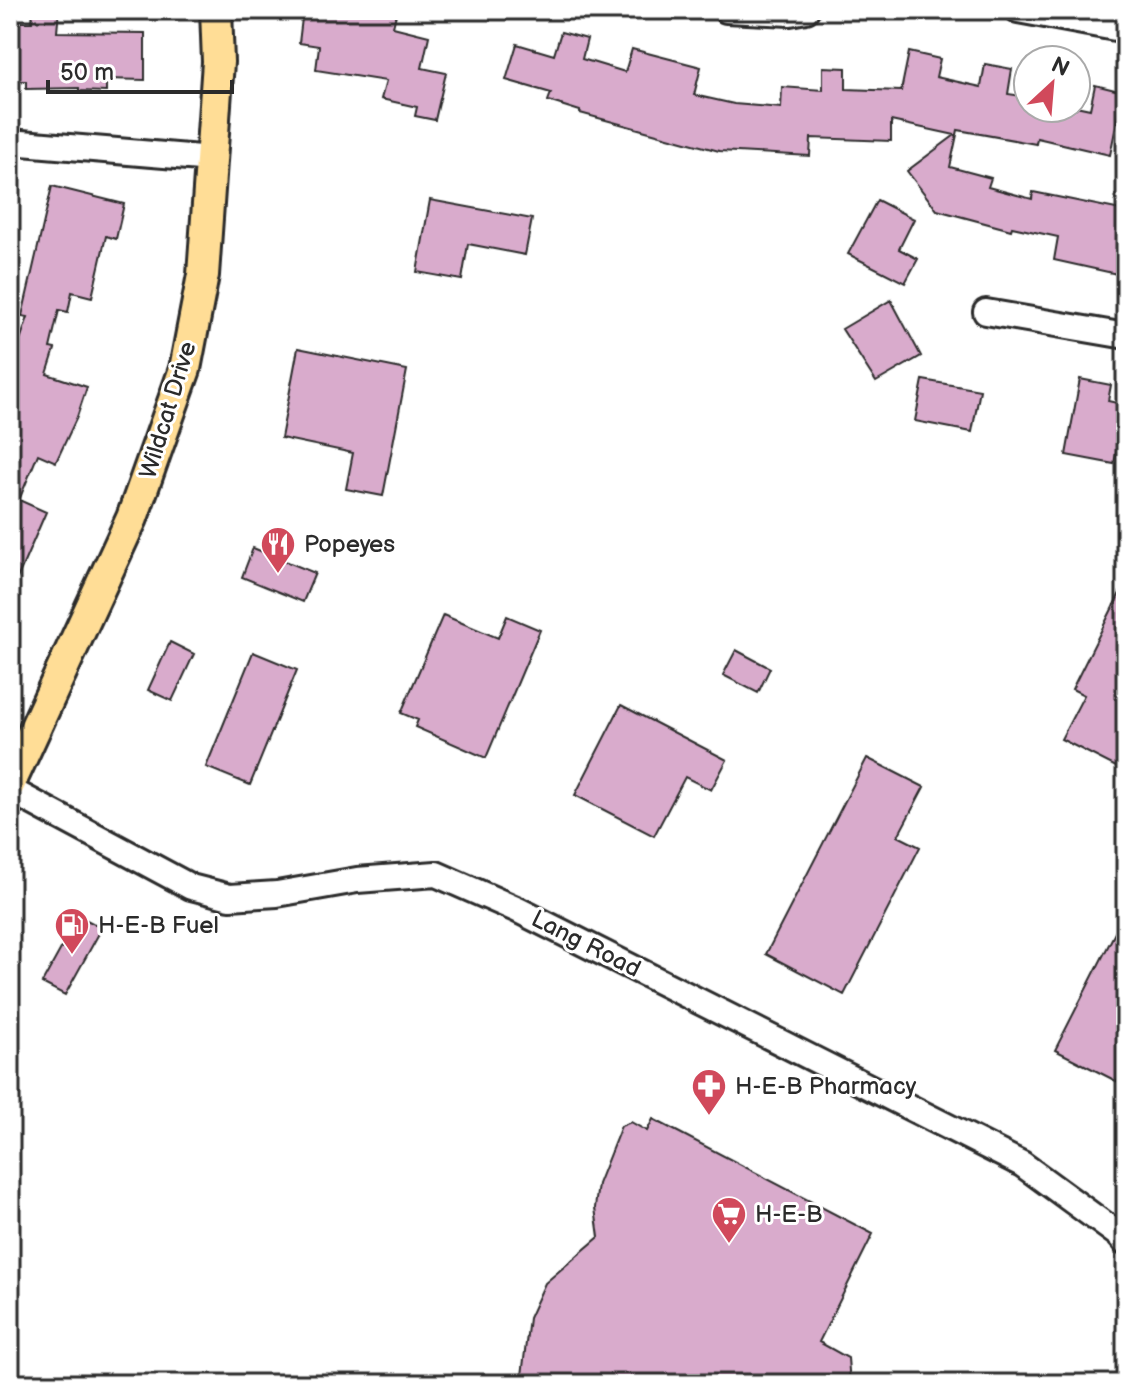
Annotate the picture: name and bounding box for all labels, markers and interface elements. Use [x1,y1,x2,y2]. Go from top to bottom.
scale bar [48,44,232,94]
north arrow [1012,44,1092,124]
text: N [1047,52,1073,83]
text: 50 m [60,58,114,87]
street label: Wildcat Drive [133,338,203,482]
restaurant icon: Popeyes [259,525,297,575]
place label: Popeyes [304,530,395,559]
street label: Lang Road [527,904,645,984]
fuel station icon: H-E-B Fuel [53,906,91,956]
place label: H-E-B Fuel [98,911,219,940]
pharmacy icon: H-E-B Pharmacy [690,1067,728,1117]
place label: H-E-B Pharmacy [735,1072,916,1101]
supermarket icon: H-E-B [710,1195,748,1245]
place label: H-E-B [755,1200,822,1229]

